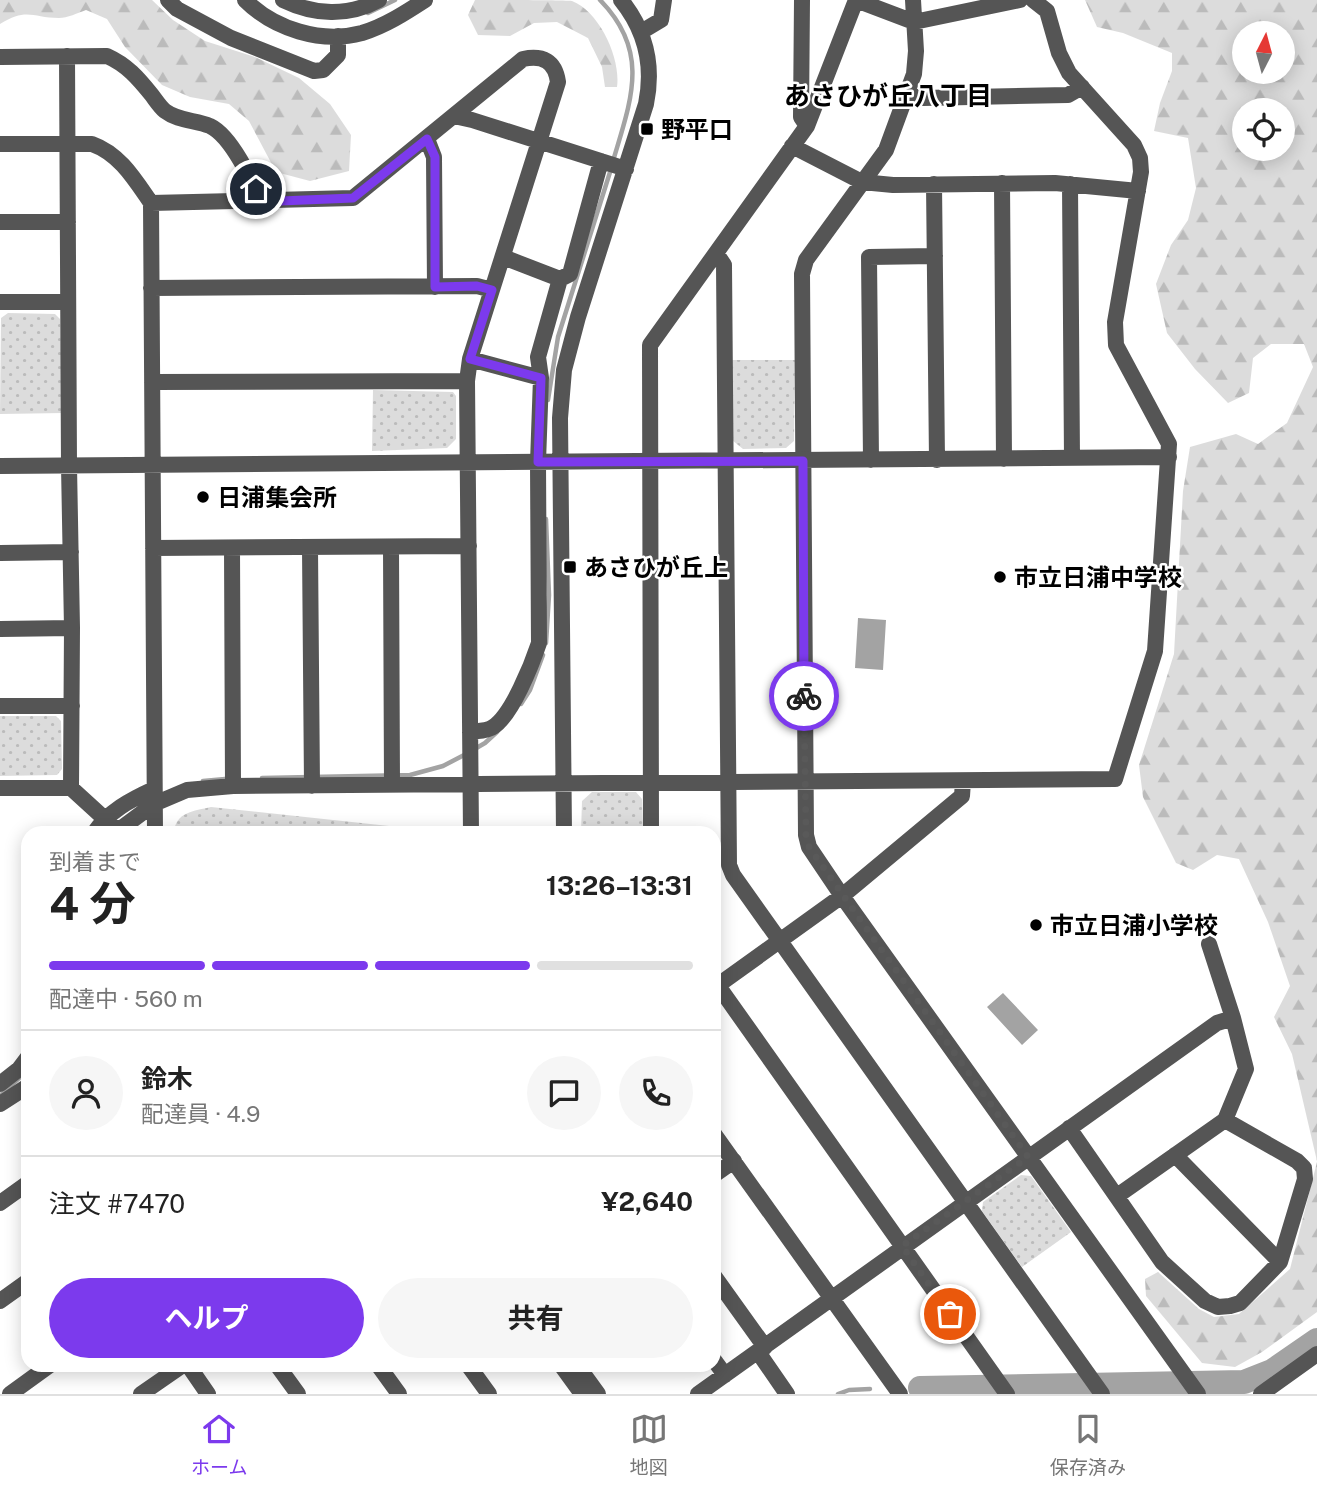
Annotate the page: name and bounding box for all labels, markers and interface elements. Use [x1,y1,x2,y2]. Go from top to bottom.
north arrow [1232,21,1295,84]
map controls [1232,21,1295,161]
district label: あさひが丘八丁目 [784,80,992,111]
button: locate [1232,98,1295,161]
place label: 野平口 [661,115,733,143]
marker: 野平口 [639,121,655,137]
pin [226,159,286,219]
icon: home [237,170,275,208]
place label: 日浦集会所 [217,483,337,511]
marker: 日浦集会所 [195,489,211,505]
place label: あさひが丘上 [584,553,728,581]
marker: あさひが丘上 [562,559,578,575]
place label: 市立日浦中学校 [1014,563,1182,591]
marker: 市立日浦中学校 [992,569,1008,585]
courier [769,661,839,731]
icon: bike [785,677,823,715]
text: 到着まで [49,848,141,875]
text: 13:26–13:31 [546,870,693,901]
text: 4 分 [49,876,136,930]
place label: 市立日浦小学校 [1050,911,1218,939]
marker: 市立日浦小学校 [1028,917,1044,933]
text: 配達中 · 560 m [49,985,203,1012]
button: person [49,1056,123,1130]
button: chat [527,1056,601,1130]
button: phone [619,1056,693,1130]
text: 鈴木 [141,1063,193,1094]
text: 配達員 · 4.9 [141,1100,260,1127]
text: ¥2,640 [601,1186,693,1217]
text: 注文 #7470 [49,1188,185,1219]
button: ヘルプ [49,1278,364,1358]
button: 共有 [378,1278,693,1358]
pin [920,1284,980,1344]
icon: bag [931,1295,969,1333]
tab: ホーム [191,1410,248,1479]
tab: 地図 [630,1410,668,1479]
tab: 保存済み [1050,1410,1126,1479]

